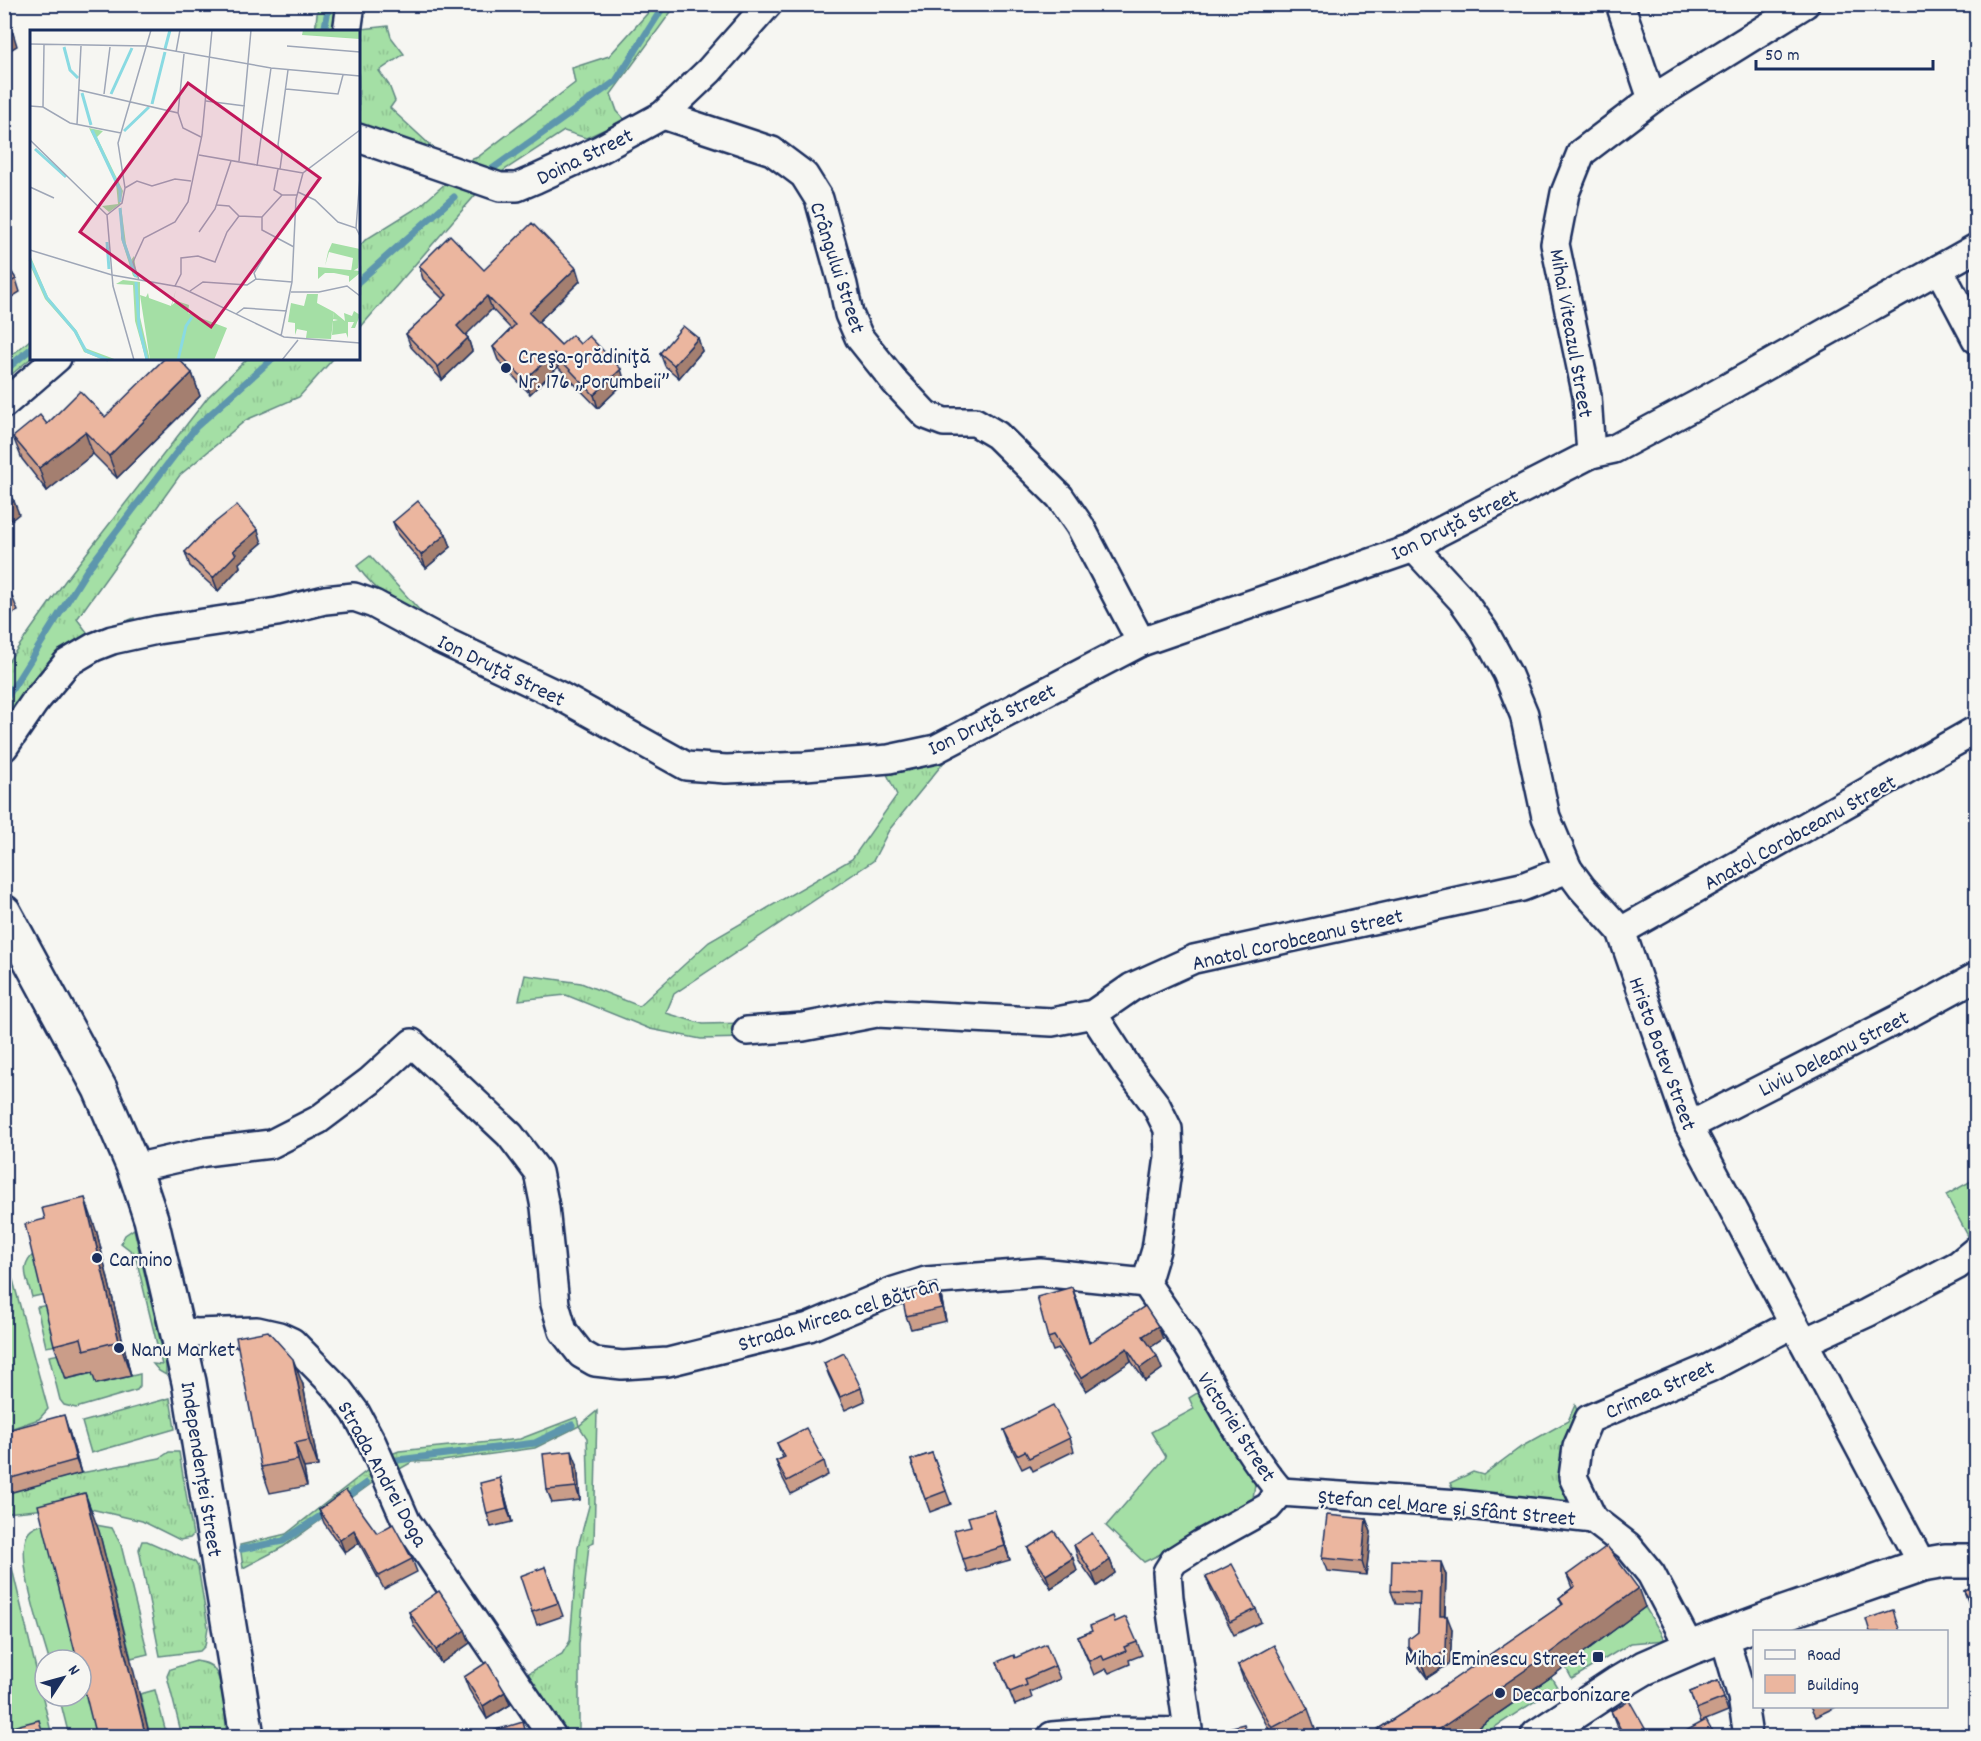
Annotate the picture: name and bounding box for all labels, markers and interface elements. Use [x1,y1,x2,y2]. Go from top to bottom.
inset map [30,30,360,360]
scale bar [1756,33,1933,71]
text: 50 m [1765,44,1800,69]
street label: Doina Street [532,121,639,195]
street label: Crângului Street [800,198,872,338]
street label: Mihai Viteazul Street [1539,247,1600,420]
place label: Creşa-grădiniţă Nr. 176 „Porumbeii” [518,343,669,399]
marker: Creşa-grădiniţă Nr. 176 „Porumbeii” [499,361,513,375]
street label: Ion Druță Street [1387,482,1525,570]
street label: Ion Druță Street [431,628,569,716]
street label: Ion Druță Street [924,677,1062,765]
street label: Anatol Corobceanu Street [1699,768,1903,900]
street label: Anatol Corobceanu Street [1189,902,1406,981]
street label: Hristo Botev Street [1619,973,1703,1135]
street label: Liviu Deleanu Street [1754,1004,1915,1106]
place label: Carnino [109,1246,173,1277]
marker: Carnino [90,1251,104,1265]
street label: Strada Mircea cel Bătrân [735,1271,943,1362]
place label: Nanu Market [131,1336,235,1367]
marker: Nanu Market [112,1341,126,1355]
street label: Crimea Street [1601,1353,1720,1429]
street label: Victoriei Street [1188,1367,1282,1489]
street label: Independenței Street [170,1379,229,1560]
street label: Strada Andrei Doga [328,1396,434,1554]
street label: Ștefan cel Mare și Sfânt Street [1317,1483,1577,1536]
legend [1753,1630,1948,1708]
text: Road [1807,1644,1841,1669]
place label: Mihai Eminescu Street [1405,1645,1586,1676]
north arrow [33,1648,93,1708]
marker: Mihai Eminescu Street [1591,1650,1605,1664]
text: N [61,1661,85,1681]
text: Building [1807,1674,1859,1699]
place label: Decarbonizare [1512,1681,1630,1712]
marker: Decarbonizare [1493,1686,1507,1700]

